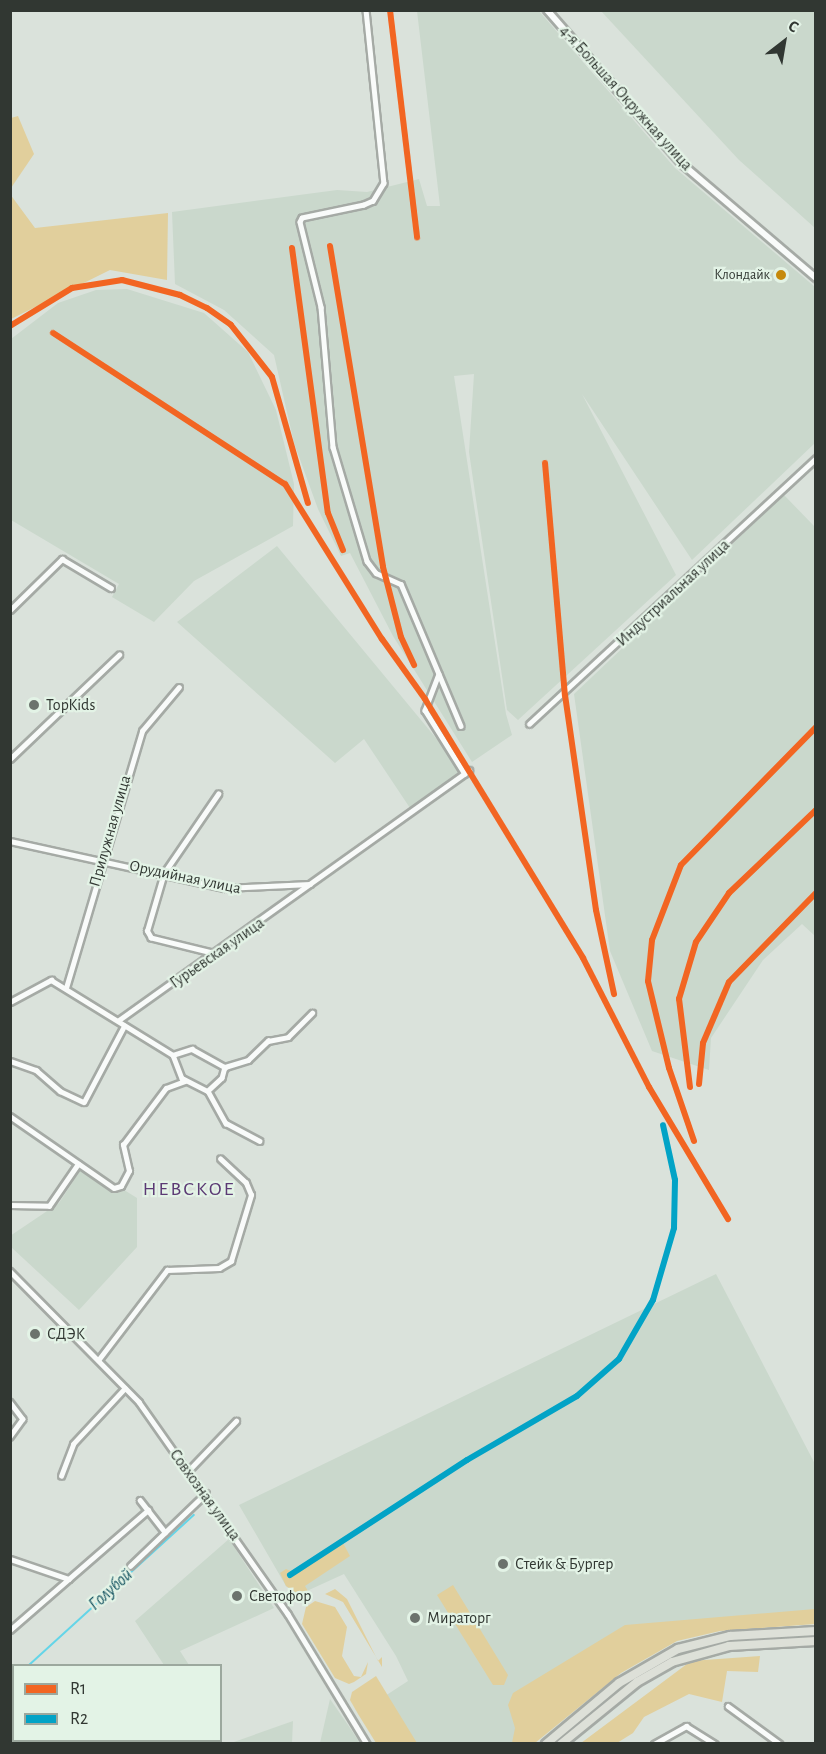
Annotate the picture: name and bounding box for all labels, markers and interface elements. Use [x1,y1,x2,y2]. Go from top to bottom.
north arrow [754,12,814,72]
text: С [785,17,801,36]
street label: 4-я Большая Окружная улица [556,21,696,175]
place label: Клондайк [714,267,770,283]
marker: Клондайк [775,269,787,281]
street label: Индустриальная улица [612,535,734,651]
place label: TopKids [46,695,95,715]
marker: TopKids [27,698,41,712]
street label: Прилужная улица [85,773,135,889]
street label: Орудийная улица [127,856,243,898]
street label: Гурьевская улица [166,913,268,993]
district label: НЕВСКОЕ [143,1177,235,1201]
place label: СДЭК [47,1324,85,1344]
marker: СДЭК [28,1327,42,1341]
street label: Совхозная улица [165,1446,245,1544]
place label: Стейк & Бургер [515,1554,613,1574]
marker: Стейк & Бургер [496,1557,510,1571]
water label: Голубой [84,1565,138,1615]
place label: Светофор [249,1586,311,1606]
marker: Светофор [230,1589,244,1603]
place label: Мираторг [427,1608,491,1628]
marker: Мираторг [408,1611,422,1625]
legend [12,1664,222,1742]
text: R1 [70,1680,86,1698]
text: R2 [70,1710,88,1728]

